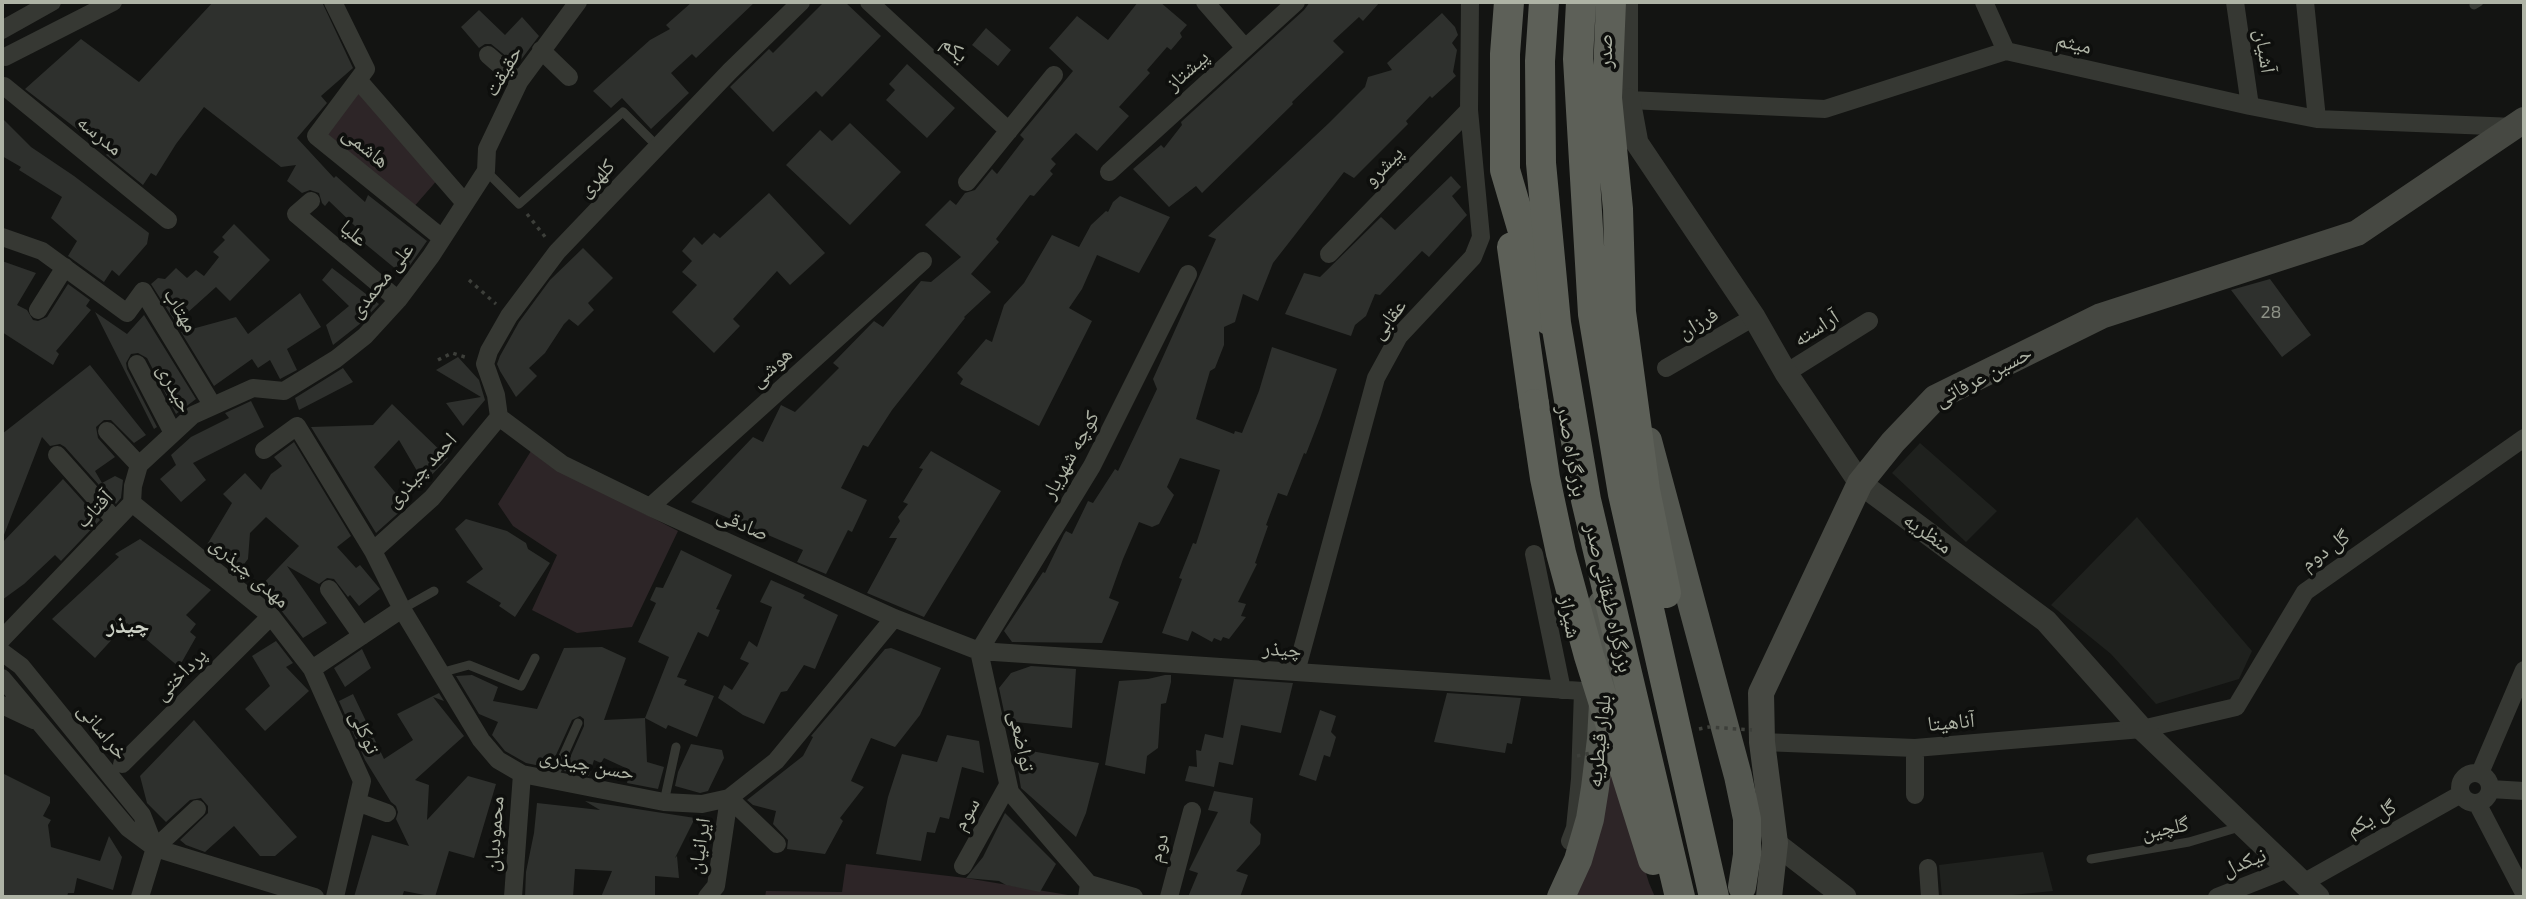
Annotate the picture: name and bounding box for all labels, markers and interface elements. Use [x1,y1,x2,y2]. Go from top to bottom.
street label: میثم [2054,27,2094,59]
street label: آشیان [2249,27,2281,75]
street label: یکم [936,30,974,68]
street label: صدر [1592,34,1618,68]
street label: حقیقت [479,41,527,101]
street label: پیشتاز [1160,44,1214,96]
street label: مدرسه [72,109,128,161]
street label: هاشمی [338,121,394,173]
street label: پیشرو [1358,140,1408,192]
street label: کلهری [572,154,620,202]
street label: علیا [335,214,373,252]
street label: علی محمدی [343,237,419,323]
street label: مهتاب [158,284,204,336]
street label: عقابی [1364,294,1412,344]
street label: فرزان [1673,301,1723,345]
house number: 28 [2260,301,2282,323]
street label: آراسته [1789,304,1843,352]
street label: حسین عرفاتی [1930,340,2036,412]
street label: هوشی [744,341,798,393]
street label: حیدری [152,359,198,417]
street label: بزرگراه صدر [1552,403,1592,499]
street label: کوچه شهریار [1035,406,1105,504]
street label: احمد چیذری [380,427,462,513]
street label: آفتاب [70,485,118,533]
street label: صادقی [713,502,773,546]
street label: منظریه [1899,507,1957,559]
street label: بزرگراه طبقاتی صدر [1580,521,1638,675]
street label: گل دوم [2295,524,2355,576]
street label: مهدی چیذری [205,531,295,613]
street label: شیراز [1554,594,1586,640]
district label: چیذر [106,611,150,639]
street label: چیذر [1262,635,1302,663]
street label: پرداختی [148,642,212,706]
street label: بلوار قیطریه [1582,693,1616,789]
street label: خراسانی [72,697,134,765]
street label: توکلی [344,706,386,758]
street label: آناهیتا [1926,707,1976,737]
street label: تواضعی [1003,708,1041,774]
street label: حسن چیذری [537,742,637,786]
street label: سوم [947,793,985,835]
street label: گل یکم [2341,794,2401,842]
street label: محمودیان [479,795,509,873]
street label: گلچین [2139,811,2191,845]
street label: ایرانیان [682,816,716,876]
street label: دوم [1142,831,1174,865]
street label: نیکدل [2218,842,2270,882]

